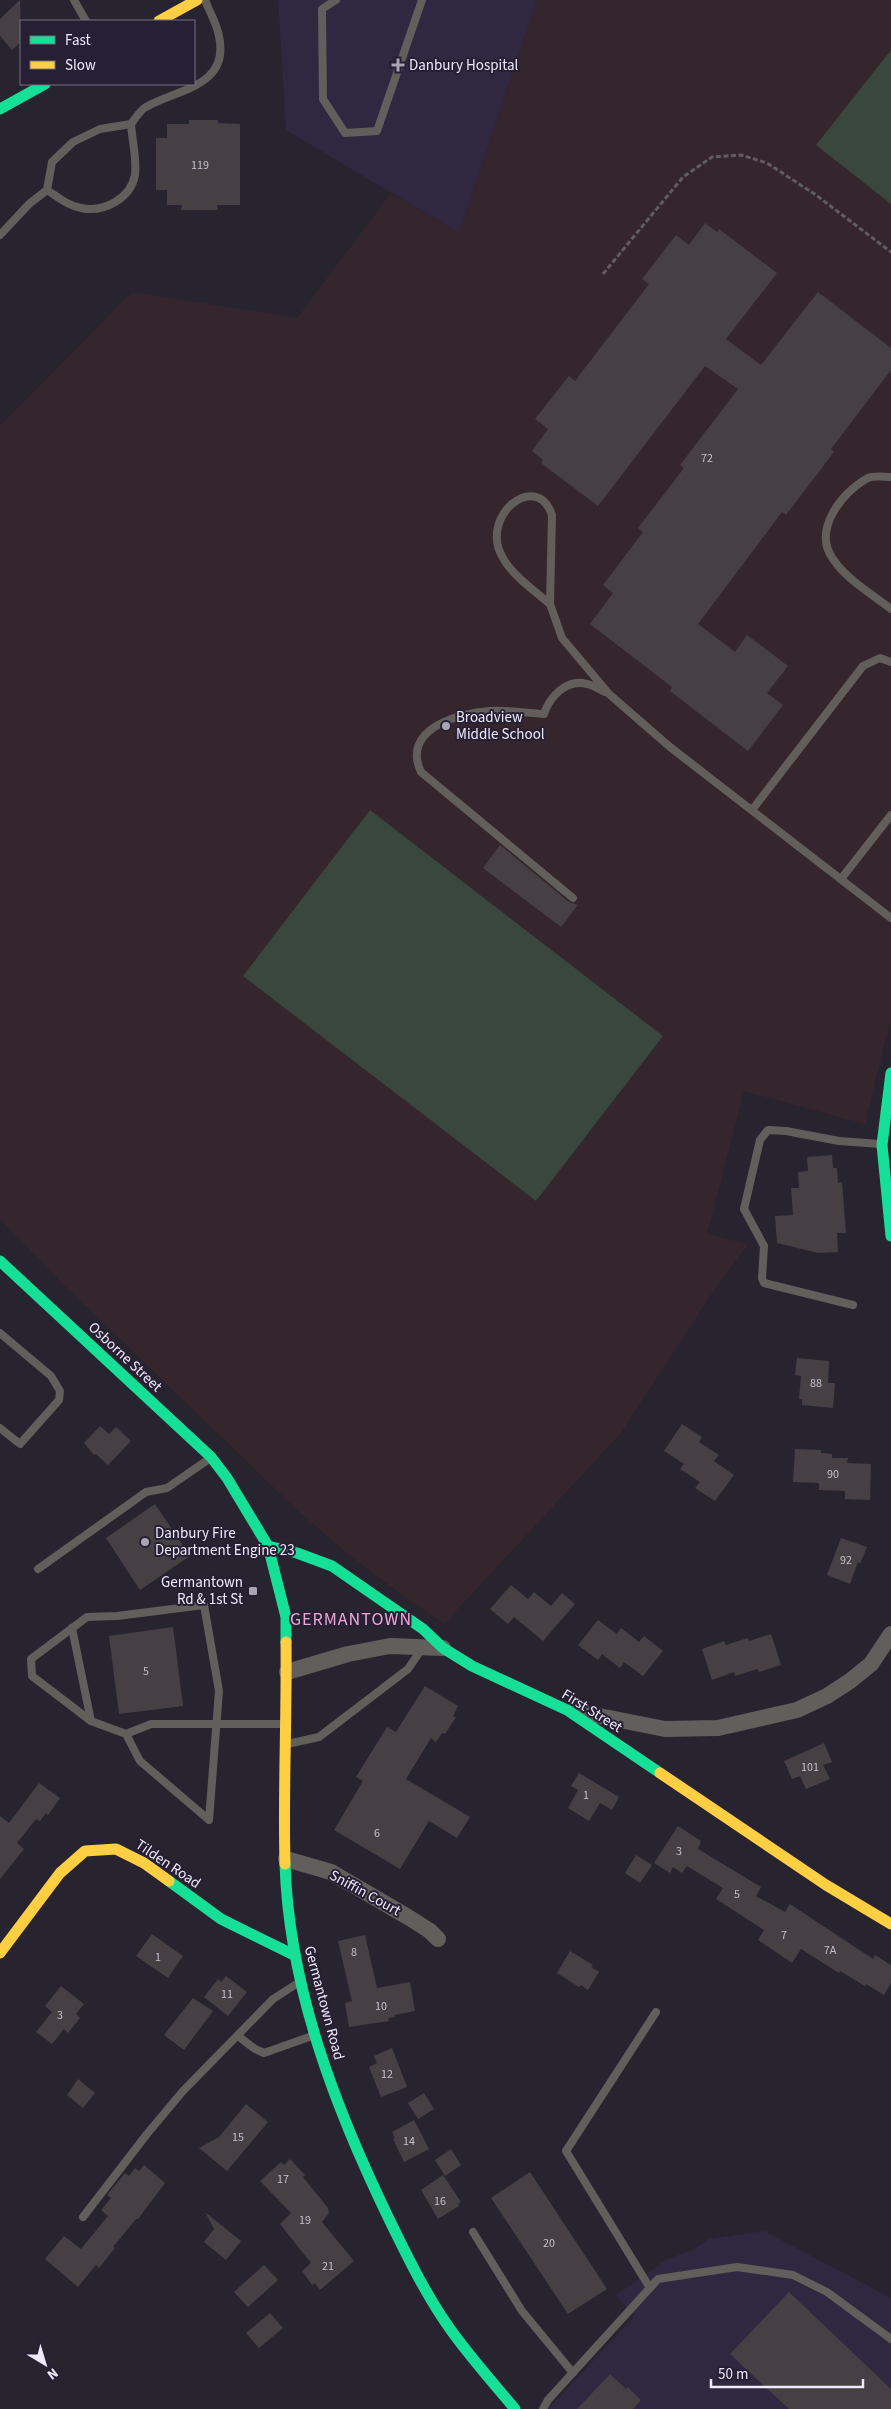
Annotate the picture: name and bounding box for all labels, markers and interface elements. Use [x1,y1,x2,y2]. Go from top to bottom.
legend [20,20,195,85]
text: Fast [65,30,91,51]
text: Slow [65,55,96,76]
place label: Danbury Hospital [409,55,519,76]
marker: Danbury Hospital [391,58,405,72]
house number: 119 [191,157,209,174]
house number: 72 [701,450,713,467]
place label: Broadview Middle School [456,707,545,745]
marker: Broadview Middle School [440,720,452,732]
street label: Osborne Street [83,1317,167,1397]
house number: 88 [810,1375,822,1392]
house number: 90 [827,1466,839,1483]
place label: Danbury Fire Department Engine 23 [155,1523,295,1561]
marker: Danbury Fire Department Engine 23 [139,1536,151,1548]
house number: 92 [840,1552,852,1569]
place label: Germantown Rd & 1st St [161,1572,243,1610]
marker: Germantown Rd & 1st St [247,1585,259,1597]
district label: GERMANTOWN [290,1607,412,1632]
house number: 5 [143,1663,149,1680]
street label: First Street [558,1684,626,1738]
house number: 101 [801,1759,819,1776]
house number: 1 [583,1787,589,1804]
house number: 6 [374,1825,380,1842]
street label: Tilden Road [131,1834,205,1894]
house number: 3 [676,1843,682,1860]
street label: Sniffin Court [326,1865,404,1921]
house number: 5 [734,1886,740,1903]
house number: 7 [781,1927,787,1944]
house number: 7A [824,1942,837,1959]
street label: Germantown Road [299,1944,349,2062]
house number: 8 [351,1944,357,1961]
house number: 1 [155,1949,161,1966]
house number: 11 [221,1986,233,2003]
house number: 10 [375,1998,387,2015]
house number: 3 [57,2007,63,2024]
house number: 12 [381,2066,393,2083]
house number: 15 [232,2129,244,2146]
house number: 14 [403,2133,415,2150]
house number: 17 [277,2171,289,2188]
house number: 16 [434,2193,446,2210]
house number: 19 [299,2212,311,2229]
house number: 20 [543,2235,555,2252]
house number: 21 [322,2258,334,2275]
north arrow [20,2339,70,2389]
scale bar [711,2356,864,2388]
text: N [43,2363,62,2384]
text: 50 m [718,2364,748,2385]

